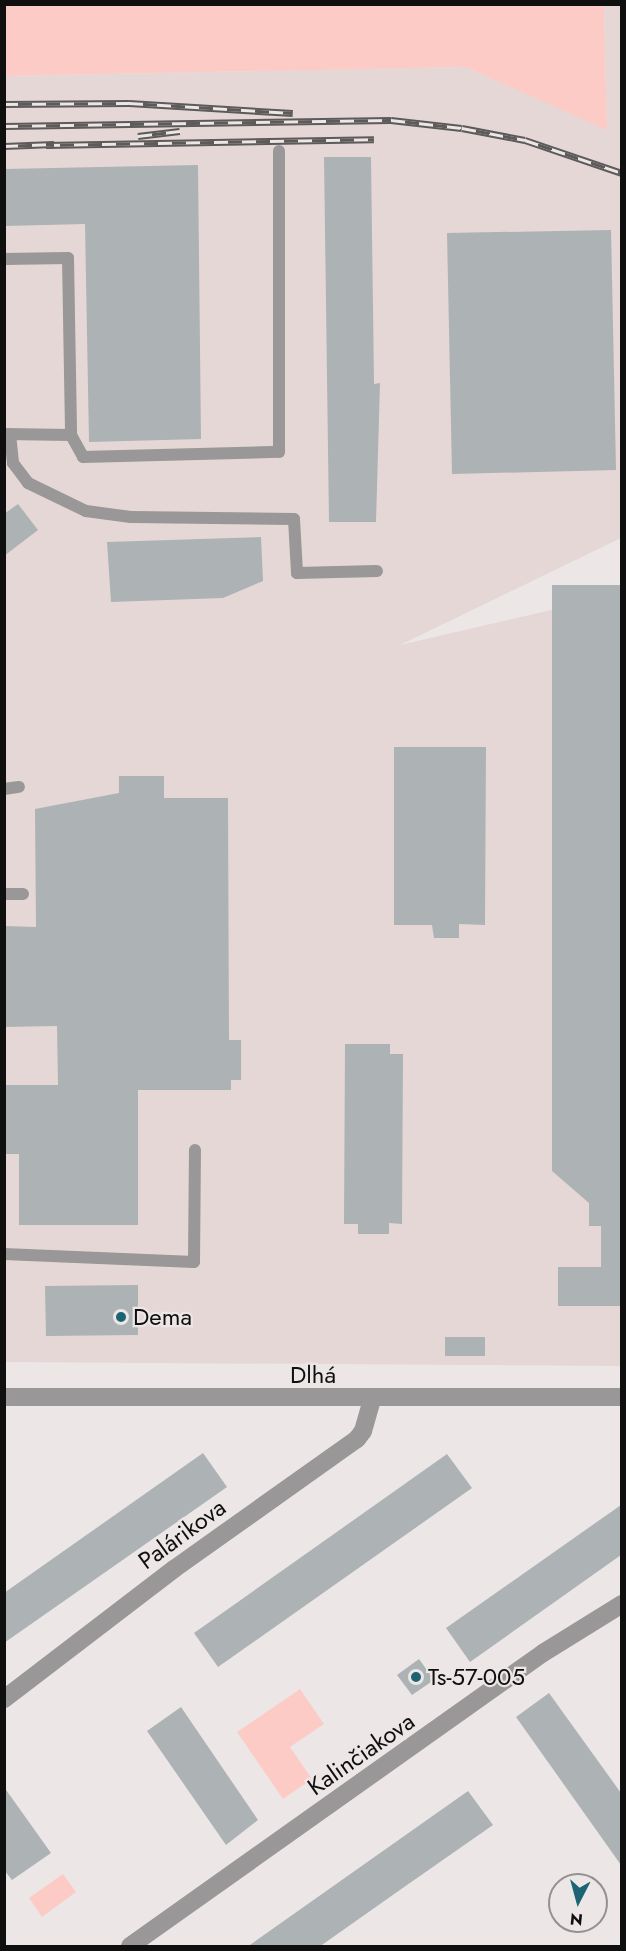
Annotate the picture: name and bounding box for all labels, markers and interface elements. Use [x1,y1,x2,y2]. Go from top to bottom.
place label: Dema [133,1303,192,1331]
marker: Dema [114,1310,128,1324]
street label: Dlhá [290,1361,336,1389]
street label: Palárikova [133,1493,231,1575]
place label: Ts-57-005 [428,1663,525,1691]
marker: Ts-57-005 [409,1670,423,1684]
street label: Kalinčiakova [302,1707,420,1801]
north arrow [548,1873,608,1933]
text: N [569,1907,584,1932]

